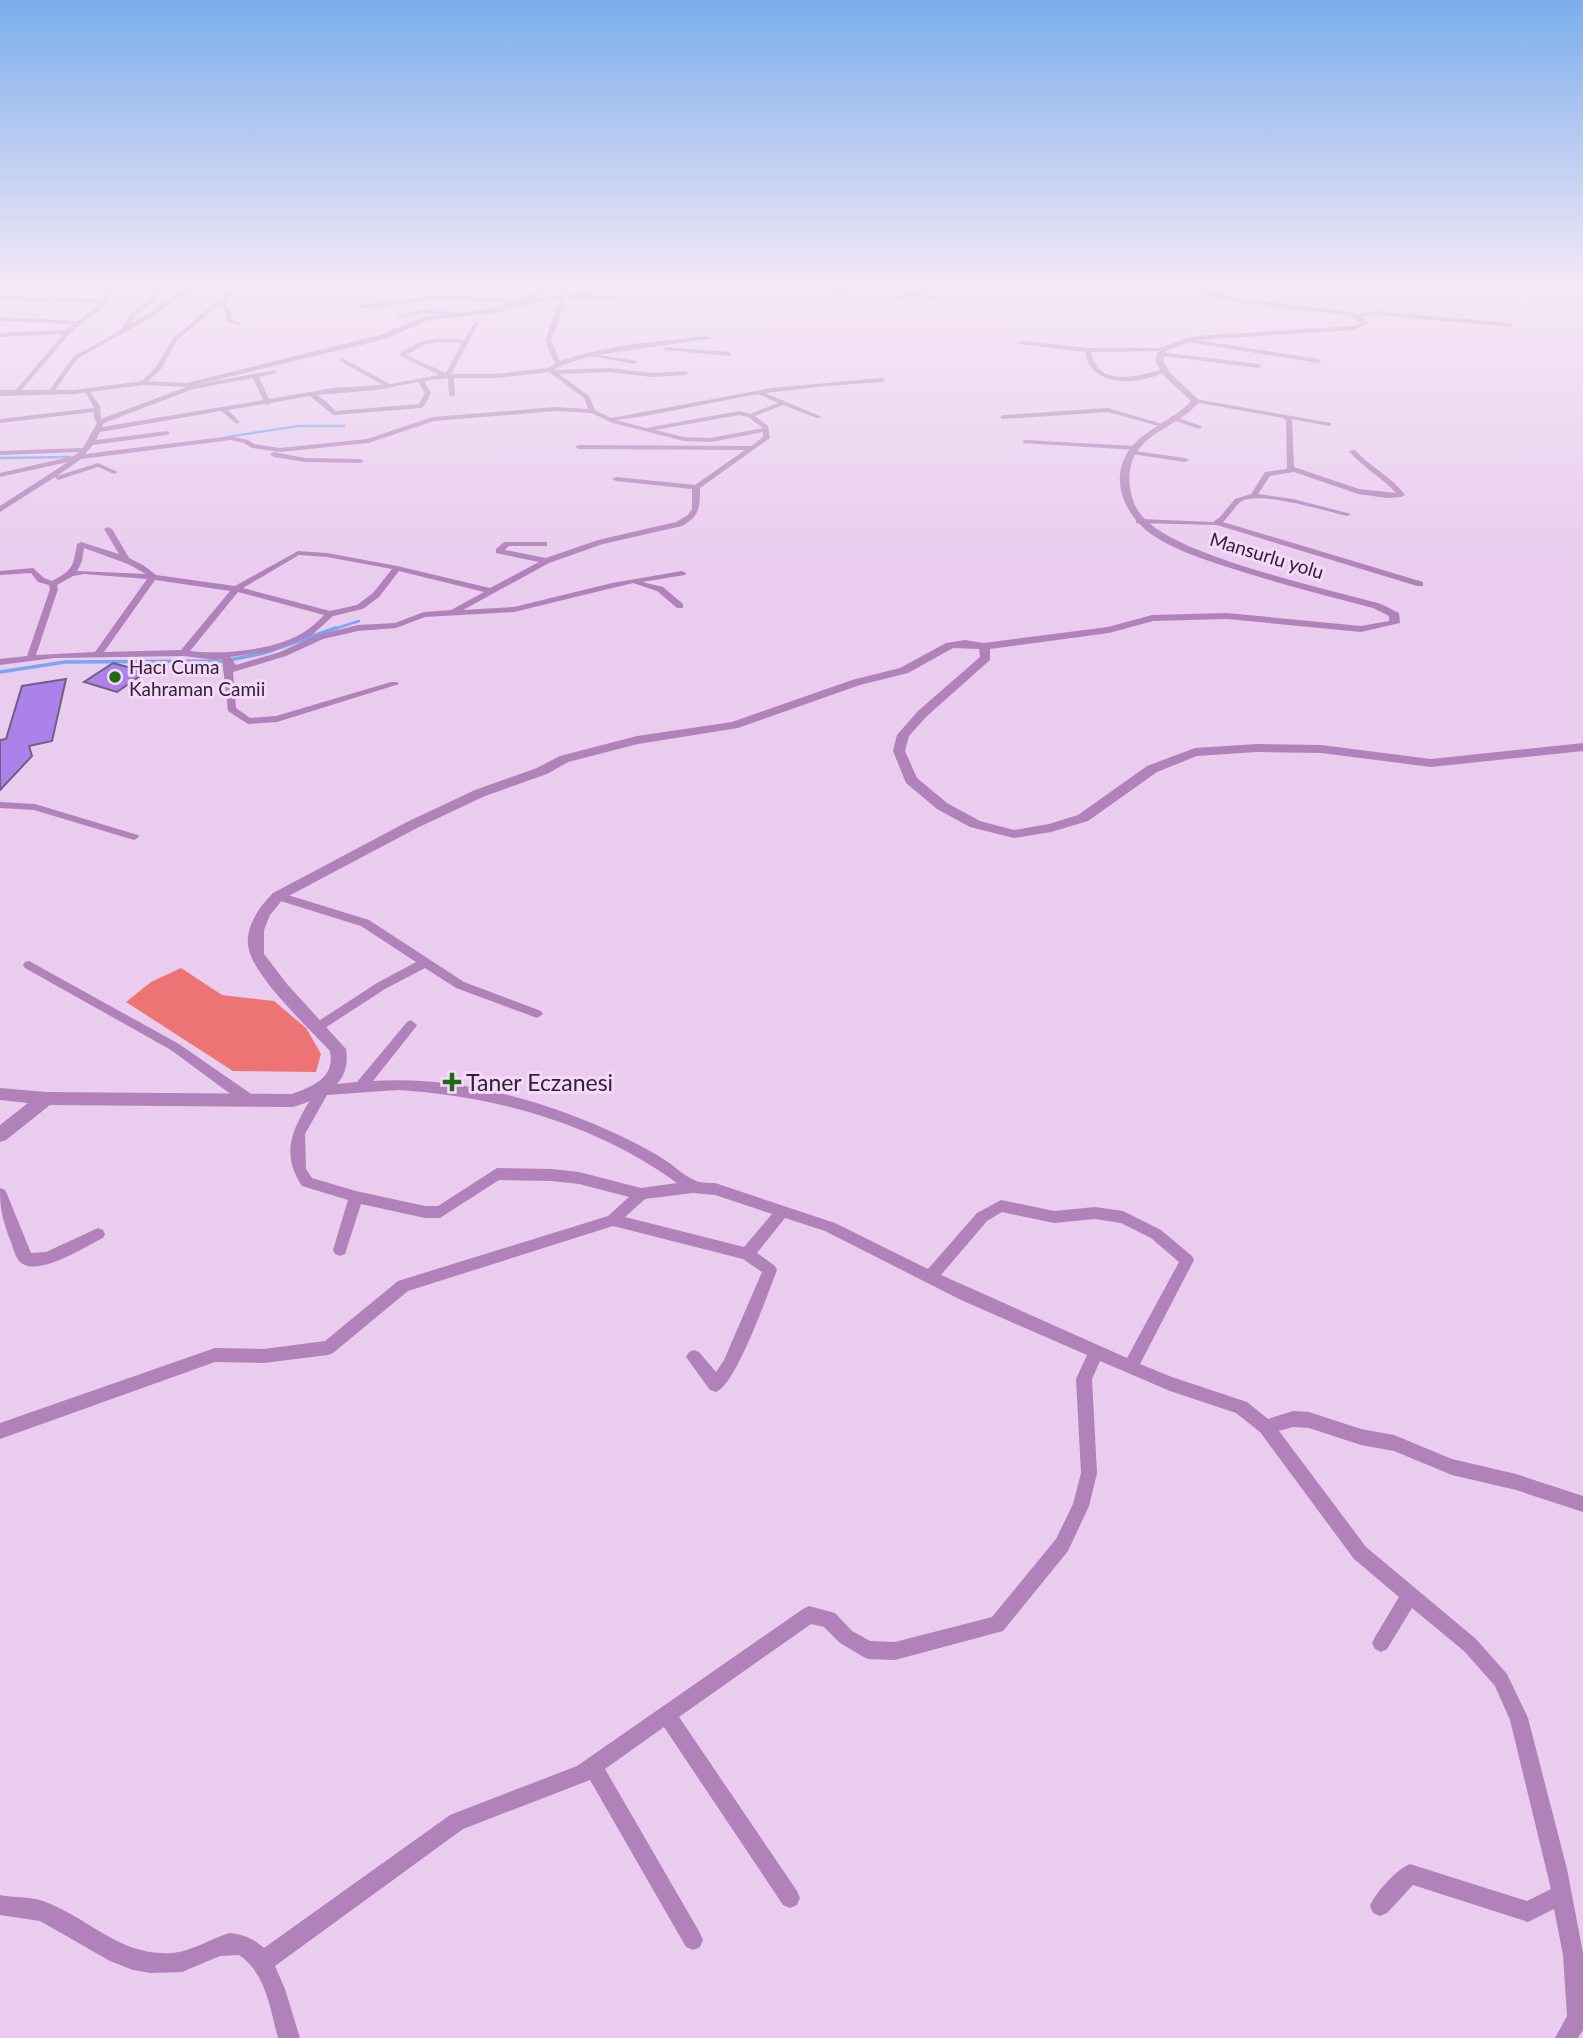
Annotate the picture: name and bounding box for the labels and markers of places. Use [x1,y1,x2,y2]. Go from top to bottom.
place label: Hacı Cuma Kahraman Camii [129,655,265,700]
marker: Hacı Cuma Kahraman Camii [107,669,123,685]
place label: Taner Eczanesi [466,1068,613,1096]
marker: Taner Eczanesi [444,1074,460,1090]

